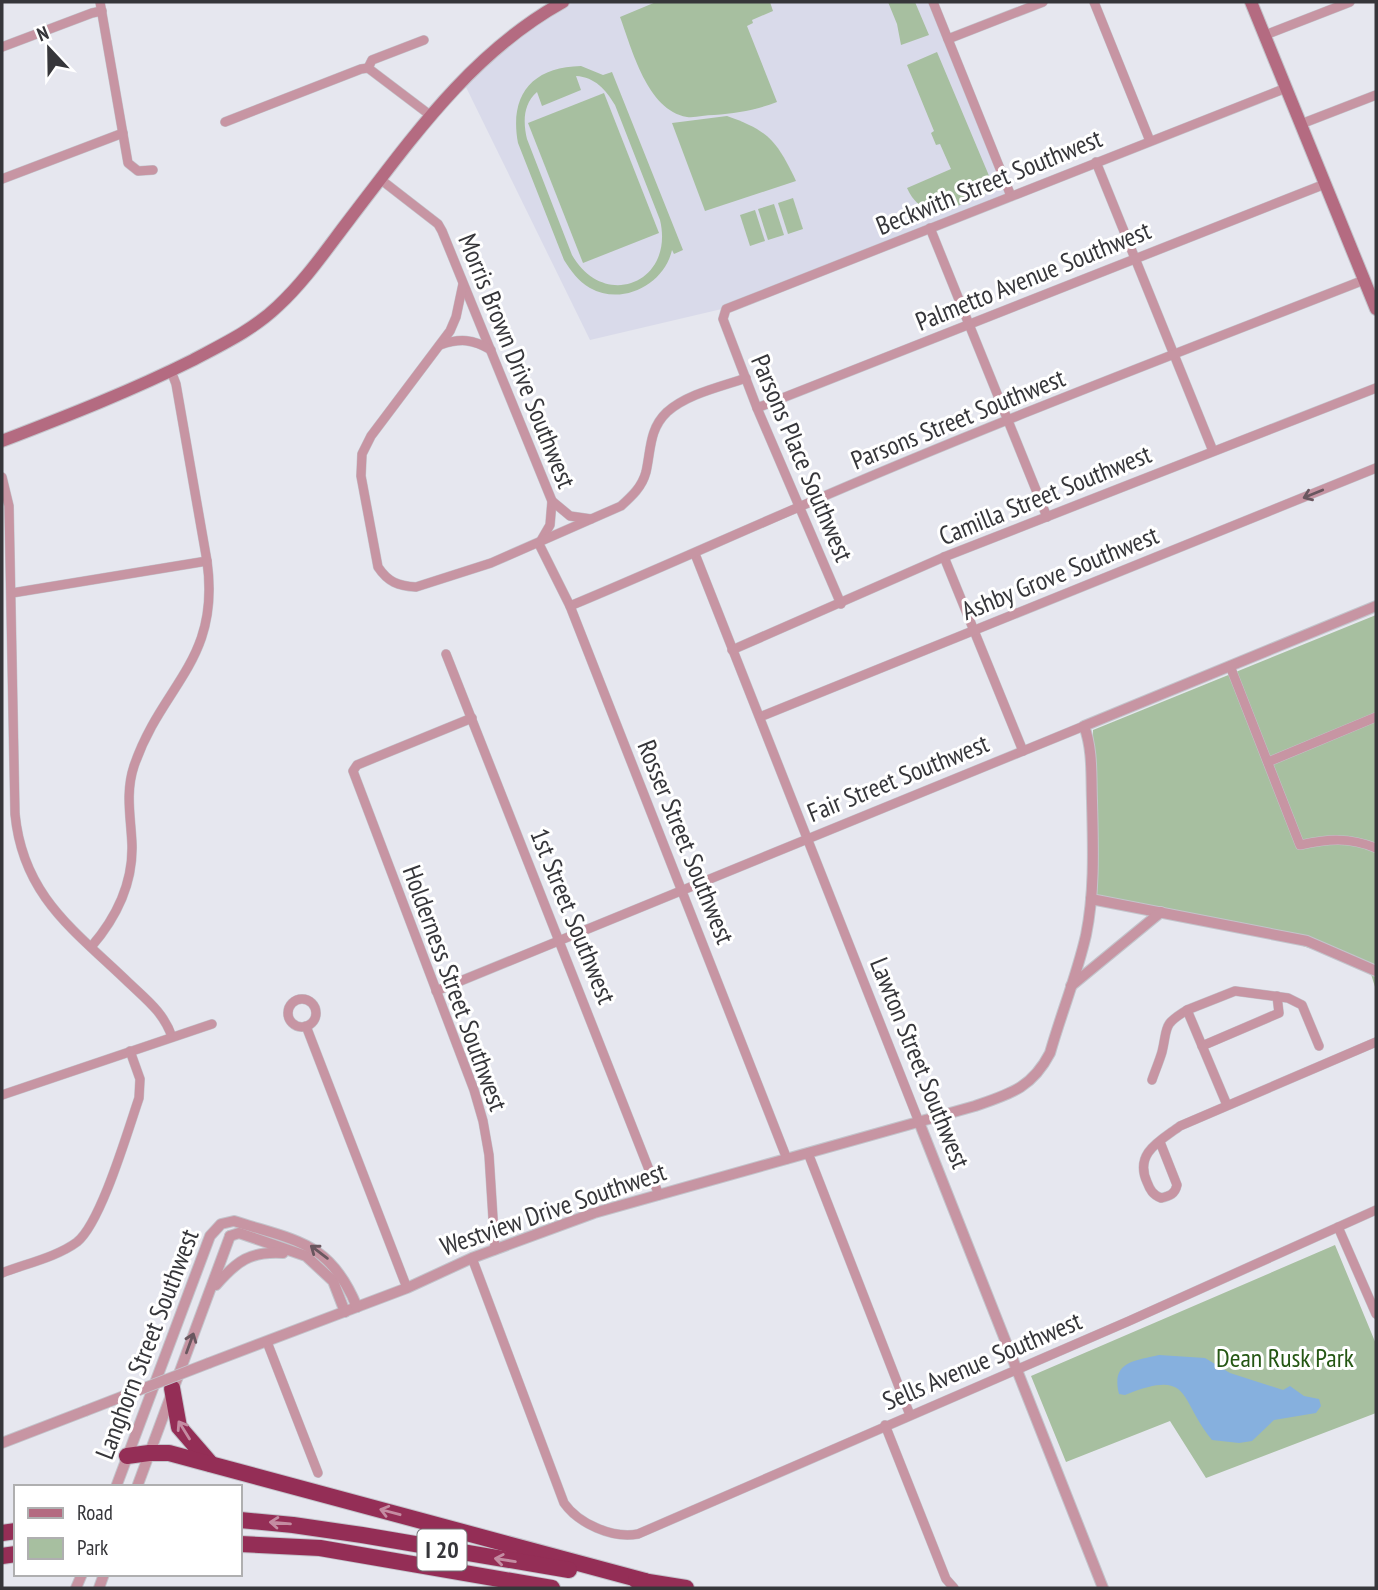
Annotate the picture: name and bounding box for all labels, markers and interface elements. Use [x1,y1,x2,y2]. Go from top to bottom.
north arrow [14,14,84,84]
text: N [33,20,52,46]
street label: Beckwith Street Southwest [871,121,1107,242]
street label: Palmetto Avenue Southwest [910,213,1155,338]
street label: Morris Brown Drive Southwest [451,229,584,493]
street label: Parsons Place Southwest [744,349,861,566]
street label: Parsons Street Southwest [846,361,1070,476]
street label: Camilla Street Southwest [934,437,1156,552]
one-way arrow [1303,488,1324,501]
street label: Ashby Grove Southwest [957,518,1163,627]
street label: Fair Street Southwest [802,726,993,829]
street label: Rosser Street Southwest [631,735,742,949]
street label: 1st Street Southwest [523,823,624,1008]
street label: Holderness Street Southwest [396,861,515,1115]
street label: Lawton Street Southwest [863,952,978,1173]
street label: Westview Drive Southwest [436,1154,670,1263]
street label: Langhorn Street Southwest [87,1224,206,1463]
one-way arrow [310,1245,329,1260]
street label: Sells Avenue Southwest [877,1304,1086,1417]
one-way arrow [184,1332,197,1354]
park label: Dean Rusk Park [1216,1341,1354,1374]
one-way arrow [177,1420,191,1440]
legend [14,1485,242,1576]
text: Road [77,1499,113,1526]
one-way arrow [379,1505,402,1518]
one-way arrow [269,1517,292,1530]
road number: I 20 [418,1530,466,1570]
text: Park [77,1534,108,1561]
one-way arrow [494,1553,517,1566]

